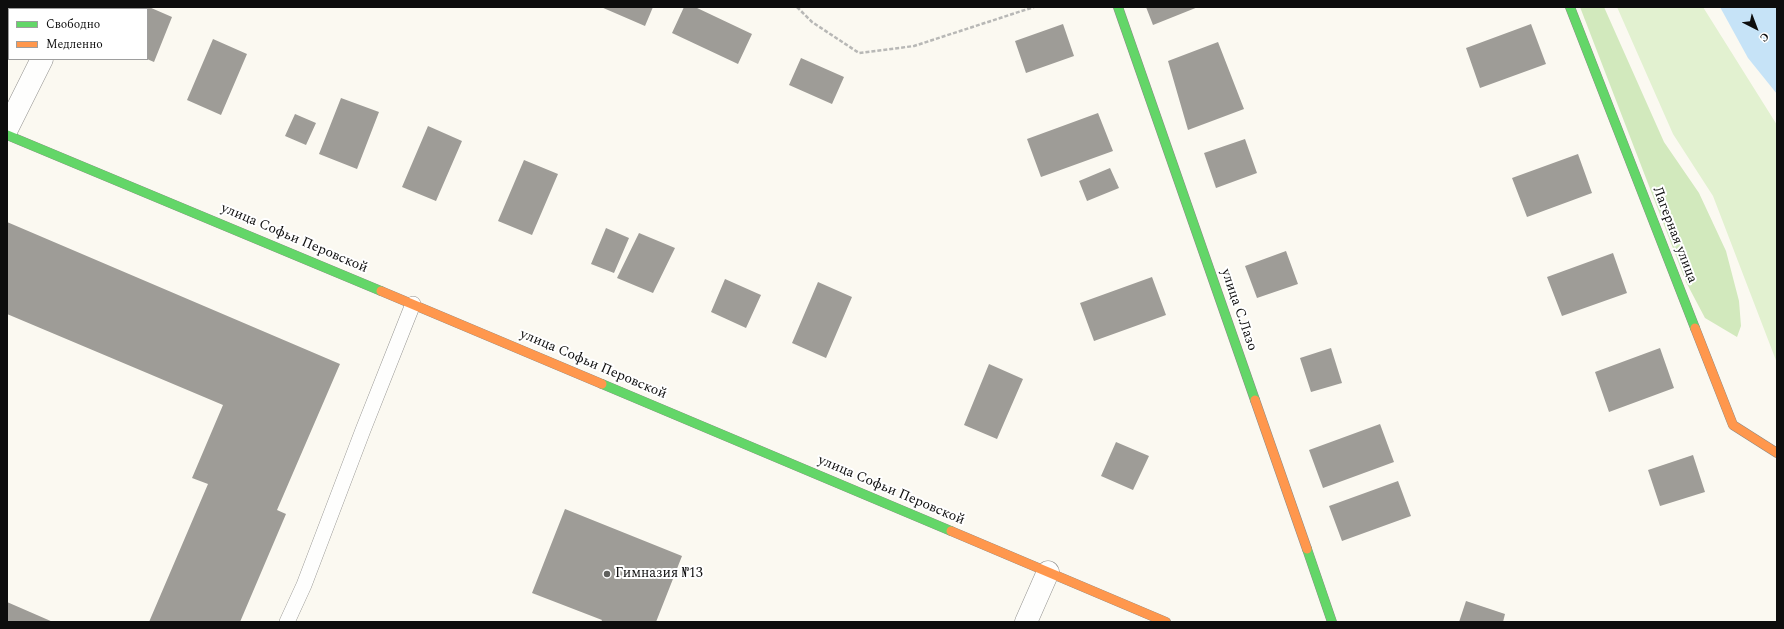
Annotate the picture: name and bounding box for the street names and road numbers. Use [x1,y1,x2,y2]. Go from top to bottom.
street label: Лагерная улица [1648,184,1700,286]
street label: улица Софьи Перовской [218,200,370,278]
street label: улица С.Лазо [1216,267,1260,353]
street label: улица Софьи Перовской [517,326,669,404]
street label: улица Софьи Перовской [815,452,967,530]

